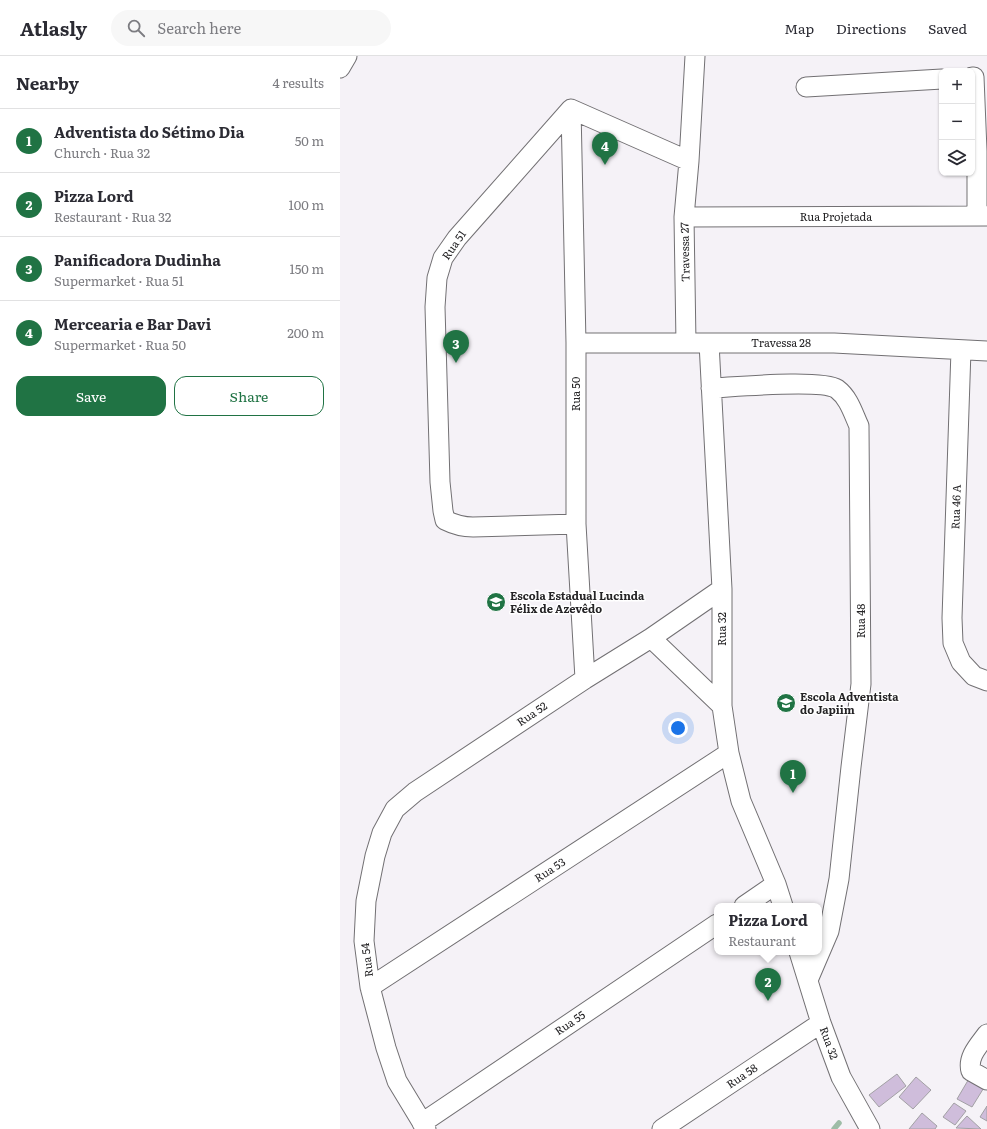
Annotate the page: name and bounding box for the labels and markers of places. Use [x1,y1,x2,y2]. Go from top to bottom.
pin: 4 [592,132,618,165]
pin: 3 [443,330,469,363]
place label: Escola Estadual Lucinda Félix de Azevêdo [510,587,645,616]
school or university icon: Escola Estadual Lucinda Félix de Azevêdo [485,591,507,613]
place label: Escola Adventista do Japiim [800,688,899,717]
school or university icon: Escola Adventista do Japiim [775,692,797,714]
pin: 1 [780,760,806,793]
pin: 2 [755,968,781,1001]

